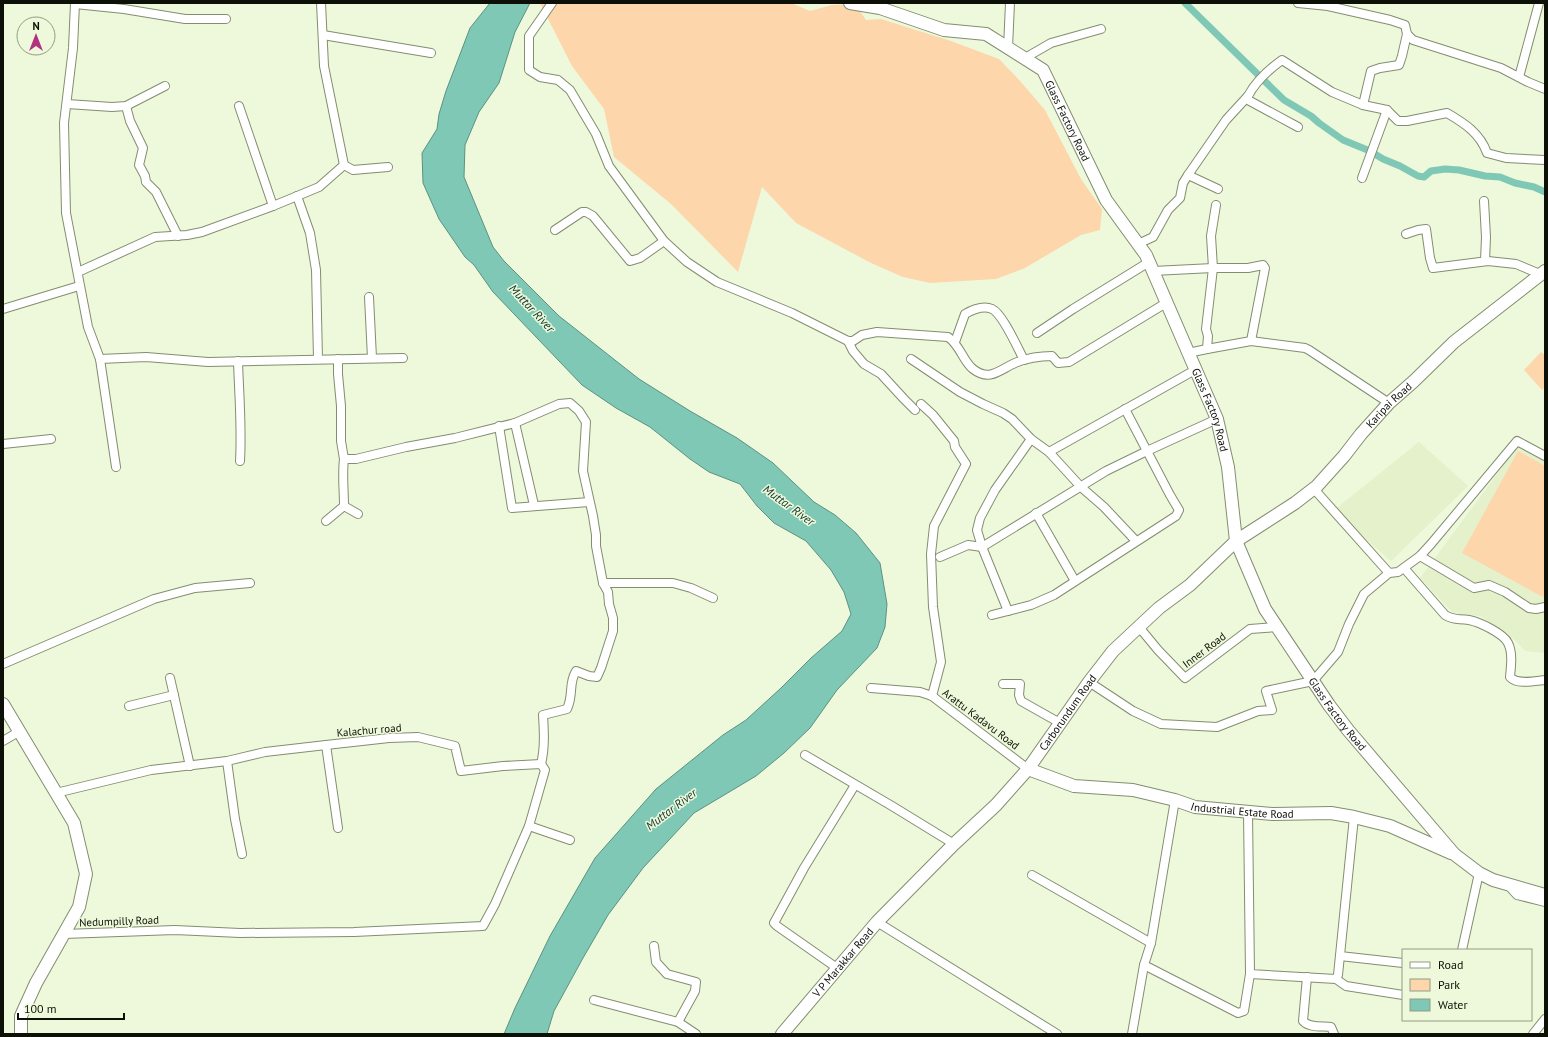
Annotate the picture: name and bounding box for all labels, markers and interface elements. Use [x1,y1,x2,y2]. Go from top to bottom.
north arrow [16,16,56,56]
text: N [32,19,40,33]
street label: Glass Factory Road [1042,78,1093,163]
water label: Muttar River [506,281,559,336]
street label: Glass Factory Road [1189,366,1231,453]
street label: Karipai Road [1363,379,1415,431]
water label: Muttar River [760,481,819,529]
street label: Inner Road [1180,629,1229,671]
street label: Carborundum Road [1036,672,1099,753]
street label: Glass Factory Road [1305,675,1369,753]
street label: Arattu Kadavu Road [940,686,1022,753]
street label: Kalachur road [336,720,402,740]
water label: Muttar River [643,784,700,833]
street label: Industrial Estate Road [1189,799,1294,821]
street label: Nedumpilly Road [79,913,159,929]
street label: V P Marakkar Road [809,925,876,1001]
legend [1402,949,1532,1021]
text: Road [1438,957,1463,972]
text: Park [1438,977,1460,992]
scale bar [18,995,124,1021]
text: Water [1438,997,1468,1012]
text: 100 m [24,1001,57,1016]

